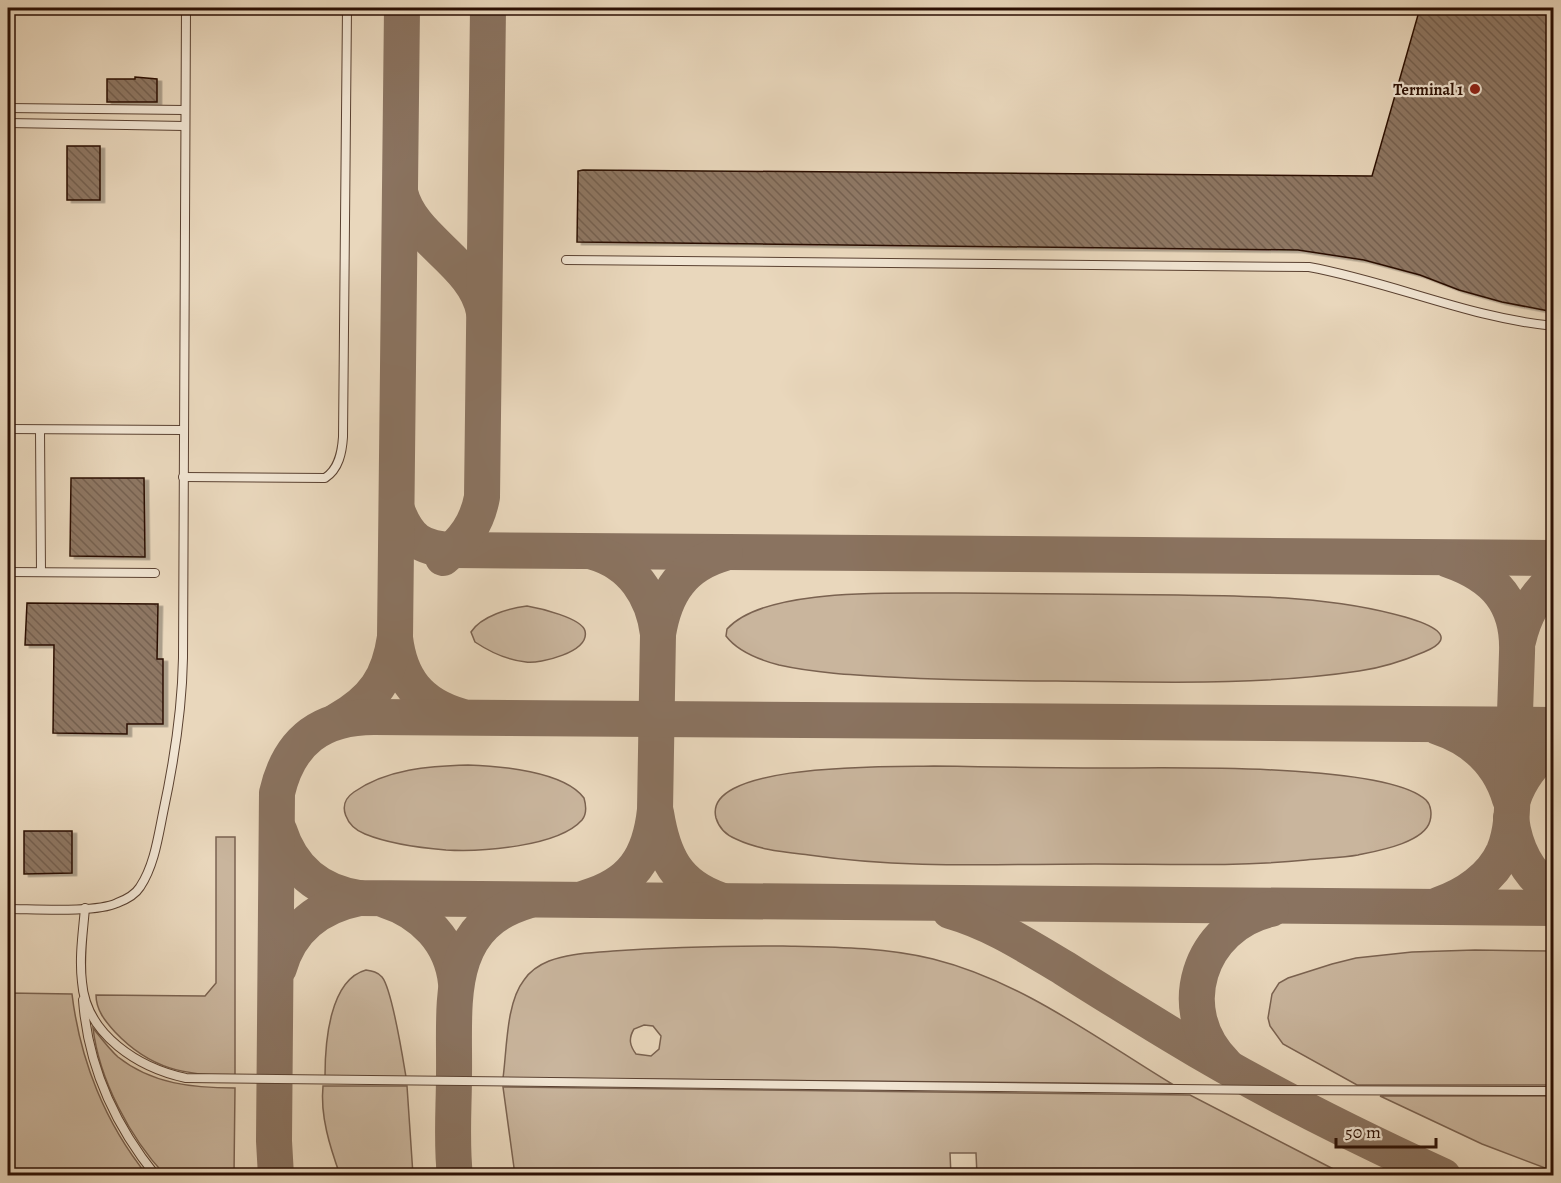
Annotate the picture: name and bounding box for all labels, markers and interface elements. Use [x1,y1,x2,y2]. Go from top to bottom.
place label: Terminal 1 [1393,79,1463,101]
marker: Terminal 1 [1468,82,1482,96]
scale bar [1336,1111,1436,1149]
text: 50 m [1345,1120,1381,1144]

